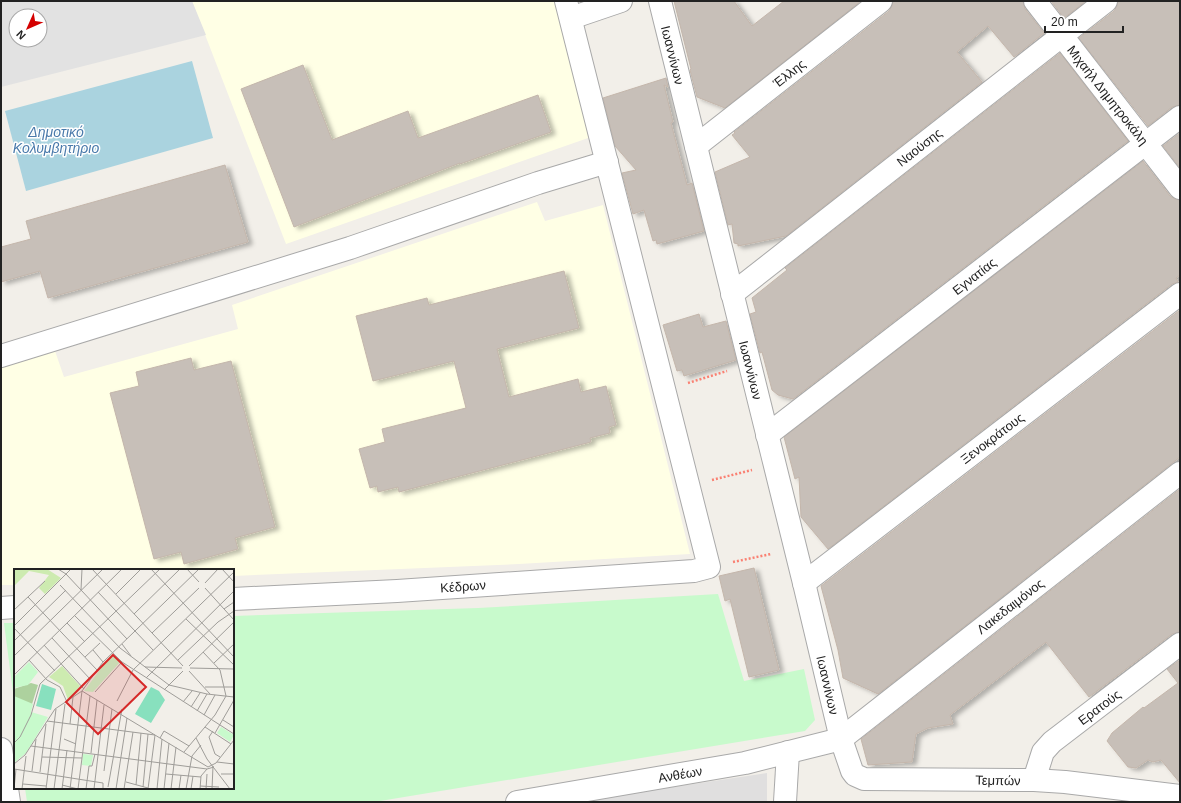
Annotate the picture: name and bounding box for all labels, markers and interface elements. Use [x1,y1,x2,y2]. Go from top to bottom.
north arrow [8,8,48,48]
scale bar [1045,8,1123,34]
text: 20 m [1051,15,1078,29]
street label: Ιωαννίνων [658,24,687,86]
text: N [14,28,28,42]
street label: Μιχαήλ Δημητροκάλη [1064,42,1151,148]
street label: Έλλης [769,56,808,91]
water label: Δημοτικό Κολυμβητήριο [13,124,99,156]
street label: Ναούσης [894,125,945,170]
street label: Εγνατίας [950,255,999,298]
street label: Ιωαννίνων [736,339,765,401]
street label: Ξενοκράτους [958,410,1027,467]
inset map [14,569,234,789]
street label: Λακεδαιμόνος [974,576,1047,637]
street label: Κέδρων [440,577,486,596]
street label: Ιωαννίνων [813,654,842,716]
street label: Ερατούς [1075,687,1123,728]
street label: Ανθέων [657,763,703,786]
street label: Τεμπών [975,773,1021,788]

